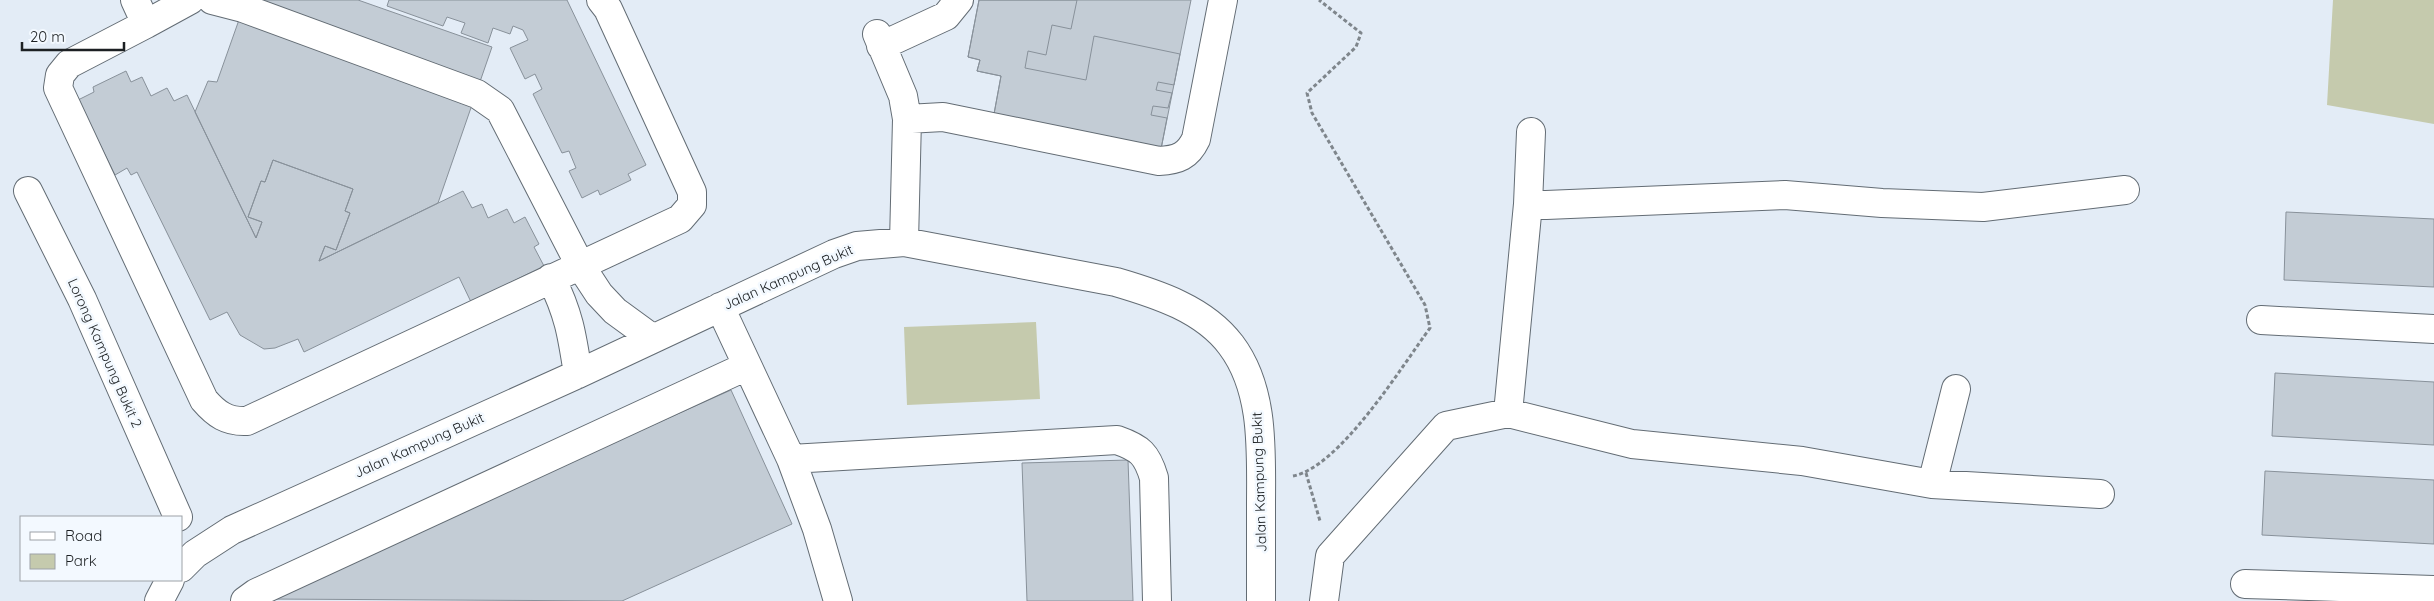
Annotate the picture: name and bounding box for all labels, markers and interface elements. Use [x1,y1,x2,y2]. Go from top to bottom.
scale bar [22,20,125,52]
text: 20 m [30,27,65,46]
street label: Jalan Kampung Bukit [720,240,856,314]
street label: Lorong Kampung Bukit 2 [64,275,146,431]
street label: Jalan Kampung Bukit [351,408,487,482]
street label: Jalan Kampung Bukit [1248,411,1270,552]
legend [20,516,182,581]
text: Road [65,526,102,545]
text: Park [65,551,97,570]

